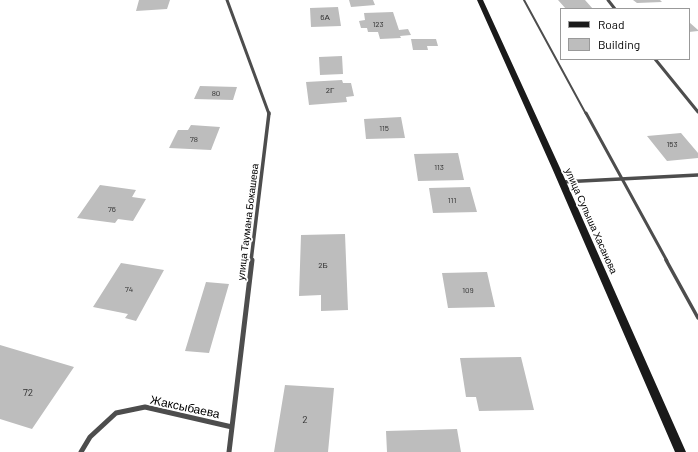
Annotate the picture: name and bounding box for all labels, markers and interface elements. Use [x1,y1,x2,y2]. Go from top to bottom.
legend [560,8,690,60]
house number: 6А [320,12,330,22]
text: Road [598,17,625,31]
house number: 123 [372,19,384,29]
text: Building [598,37,640,51]
house number: 2Г [326,85,334,95]
house number: 80 [212,88,220,98]
house number: 115 [379,123,389,133]
house number: 78 [190,134,198,144]
house number: 153 [666,139,678,149]
house number: 113 [434,162,444,172]
street label: улица Таумана Бокашева [235,163,261,281]
street label: улица Супыша Хасанова [562,166,620,276]
house number: 111 [448,195,456,205]
house number: 76 [108,204,116,214]
house number: 2Б [318,260,328,270]
house number: 74 [125,284,133,294]
house number: 109 [462,285,474,295]
house number: 72 [23,387,33,399]
street label: Жаксыбаева [149,393,221,421]
house number: 2 [302,414,308,426]

